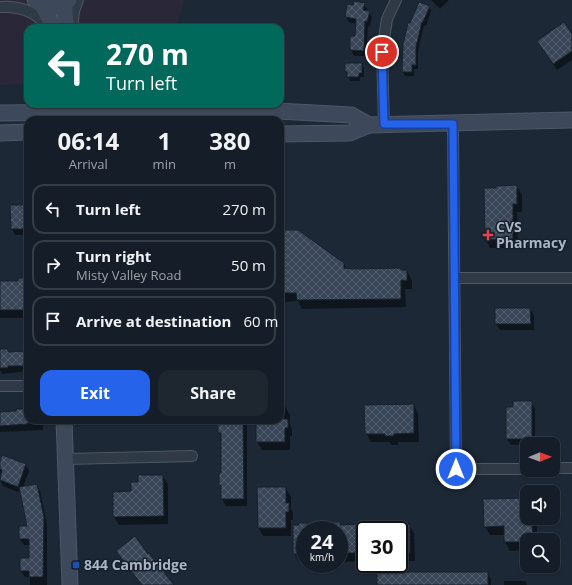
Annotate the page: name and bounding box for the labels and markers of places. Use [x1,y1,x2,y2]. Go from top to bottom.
pin [365,35,399,69]
place label: CVS Pharmacy [496,217,566,252]
marker: CVS Pharmacy [483,230,493,240]
place label: 844 Cambridge [84,555,187,574]
marker: 844 Cambridge [71,560,81,570]

